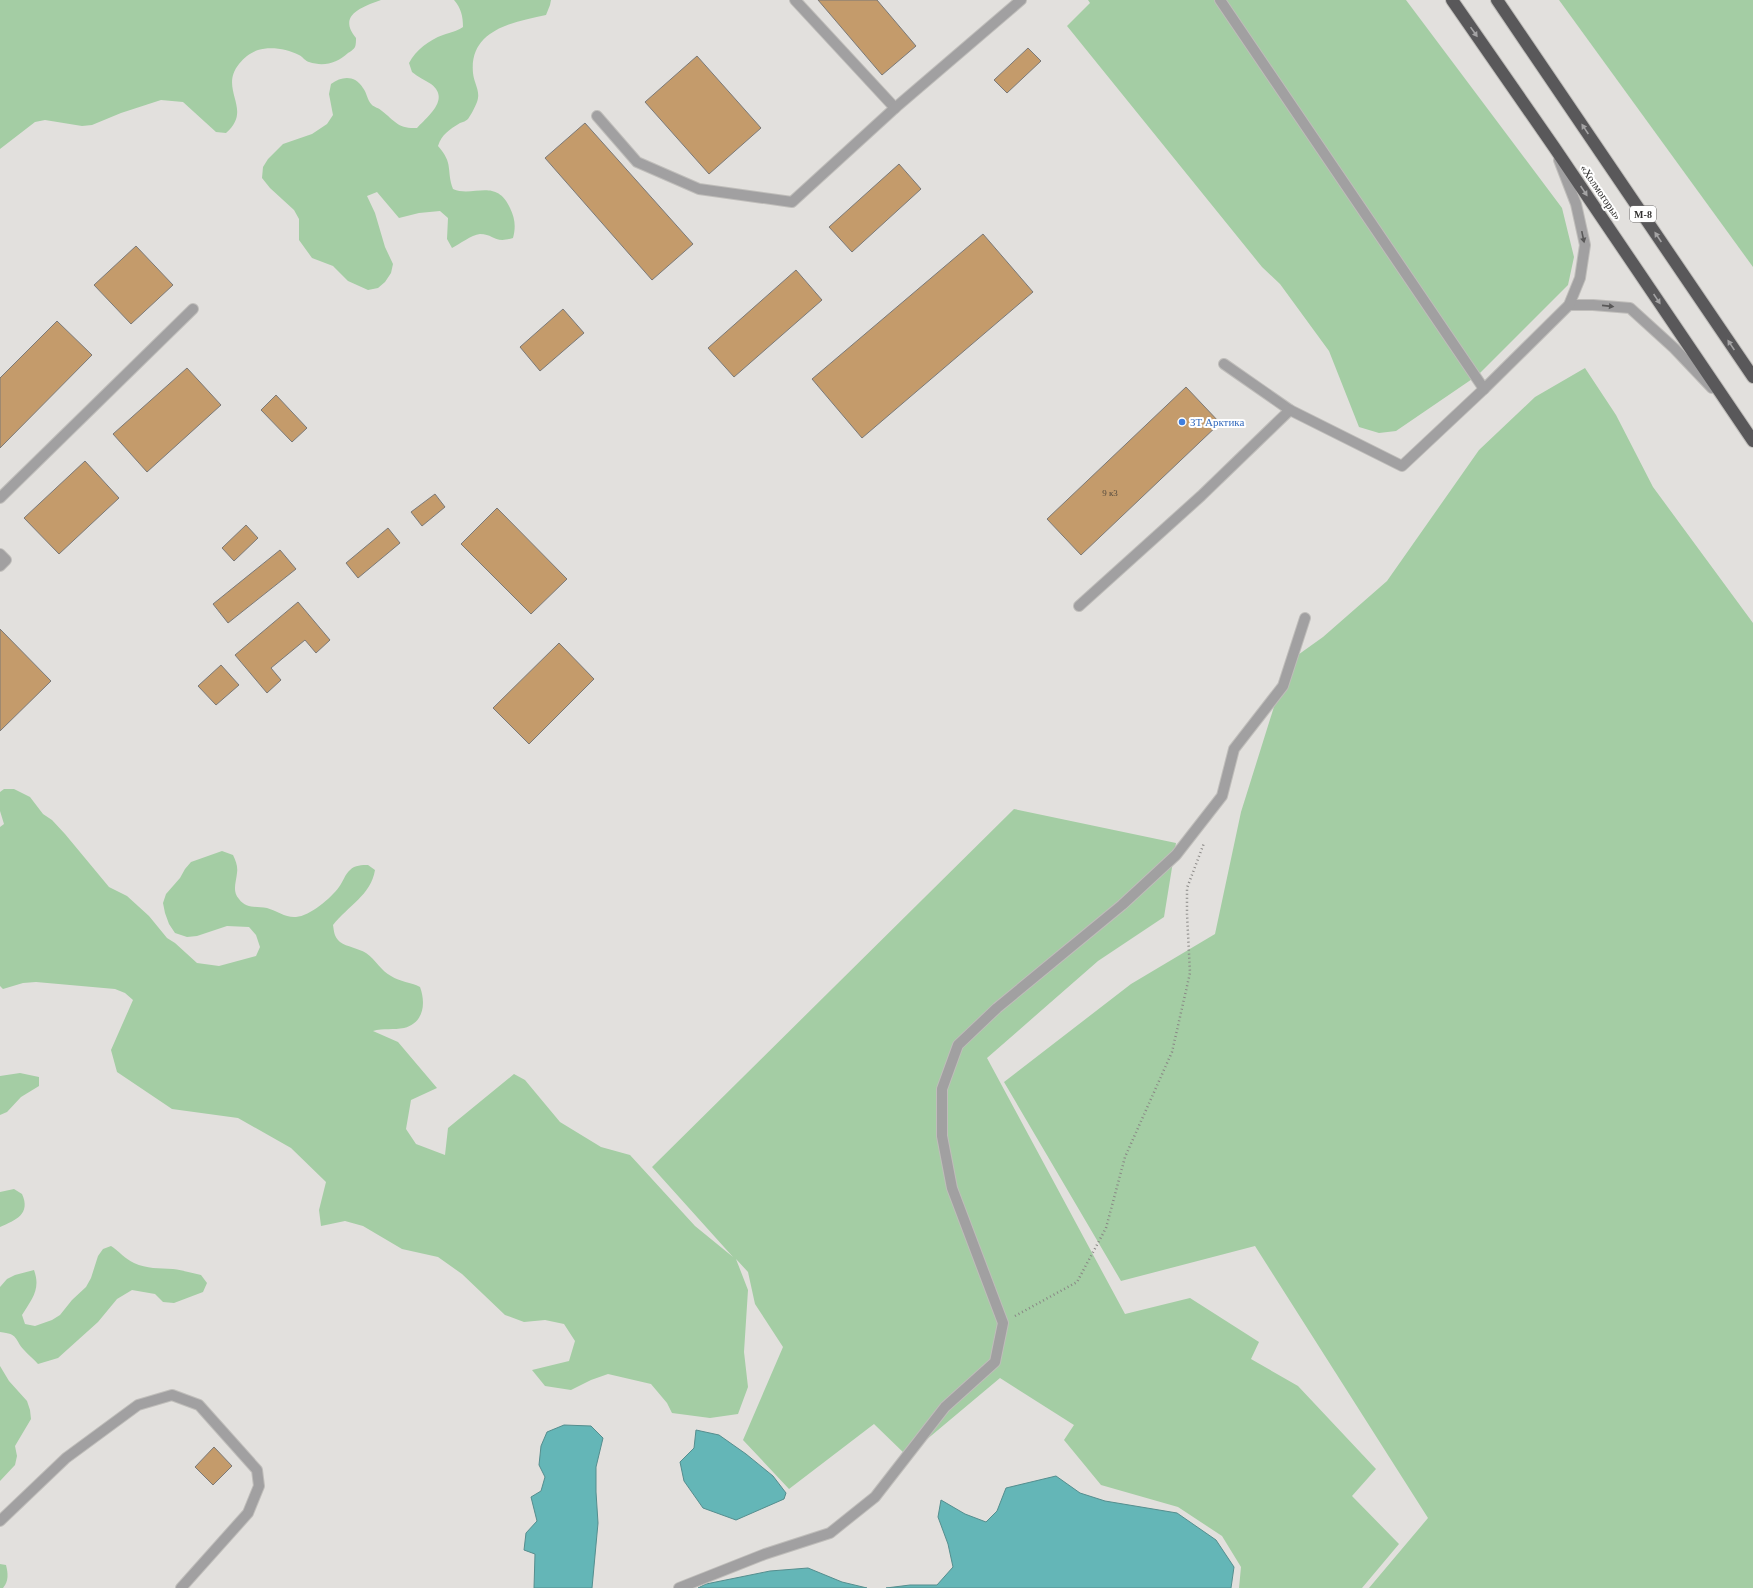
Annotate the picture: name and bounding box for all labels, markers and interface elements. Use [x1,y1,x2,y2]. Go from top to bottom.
one-way arrow [1470,27,1478,37]
one-way arrow [1582,123,1589,135]
street label: «Холмогоры» [1578,162,1624,222]
one-way arrow [1580,186,1588,196]
road number: М-8 [1630,206,1656,222]
one-way arrow [1581,231,1587,244]
one-way arrow [1654,232,1662,242]
one-way arrow [1653,293,1661,304]
one-way arrow [1602,303,1614,310]
one-way arrow [1727,339,1735,350]
place label: ЗТ Арктика [1190,416,1244,428]
marker: ЗТ Арктика [1177,417,1187,427]
house number: 9 к3 [1102,488,1118,498]

